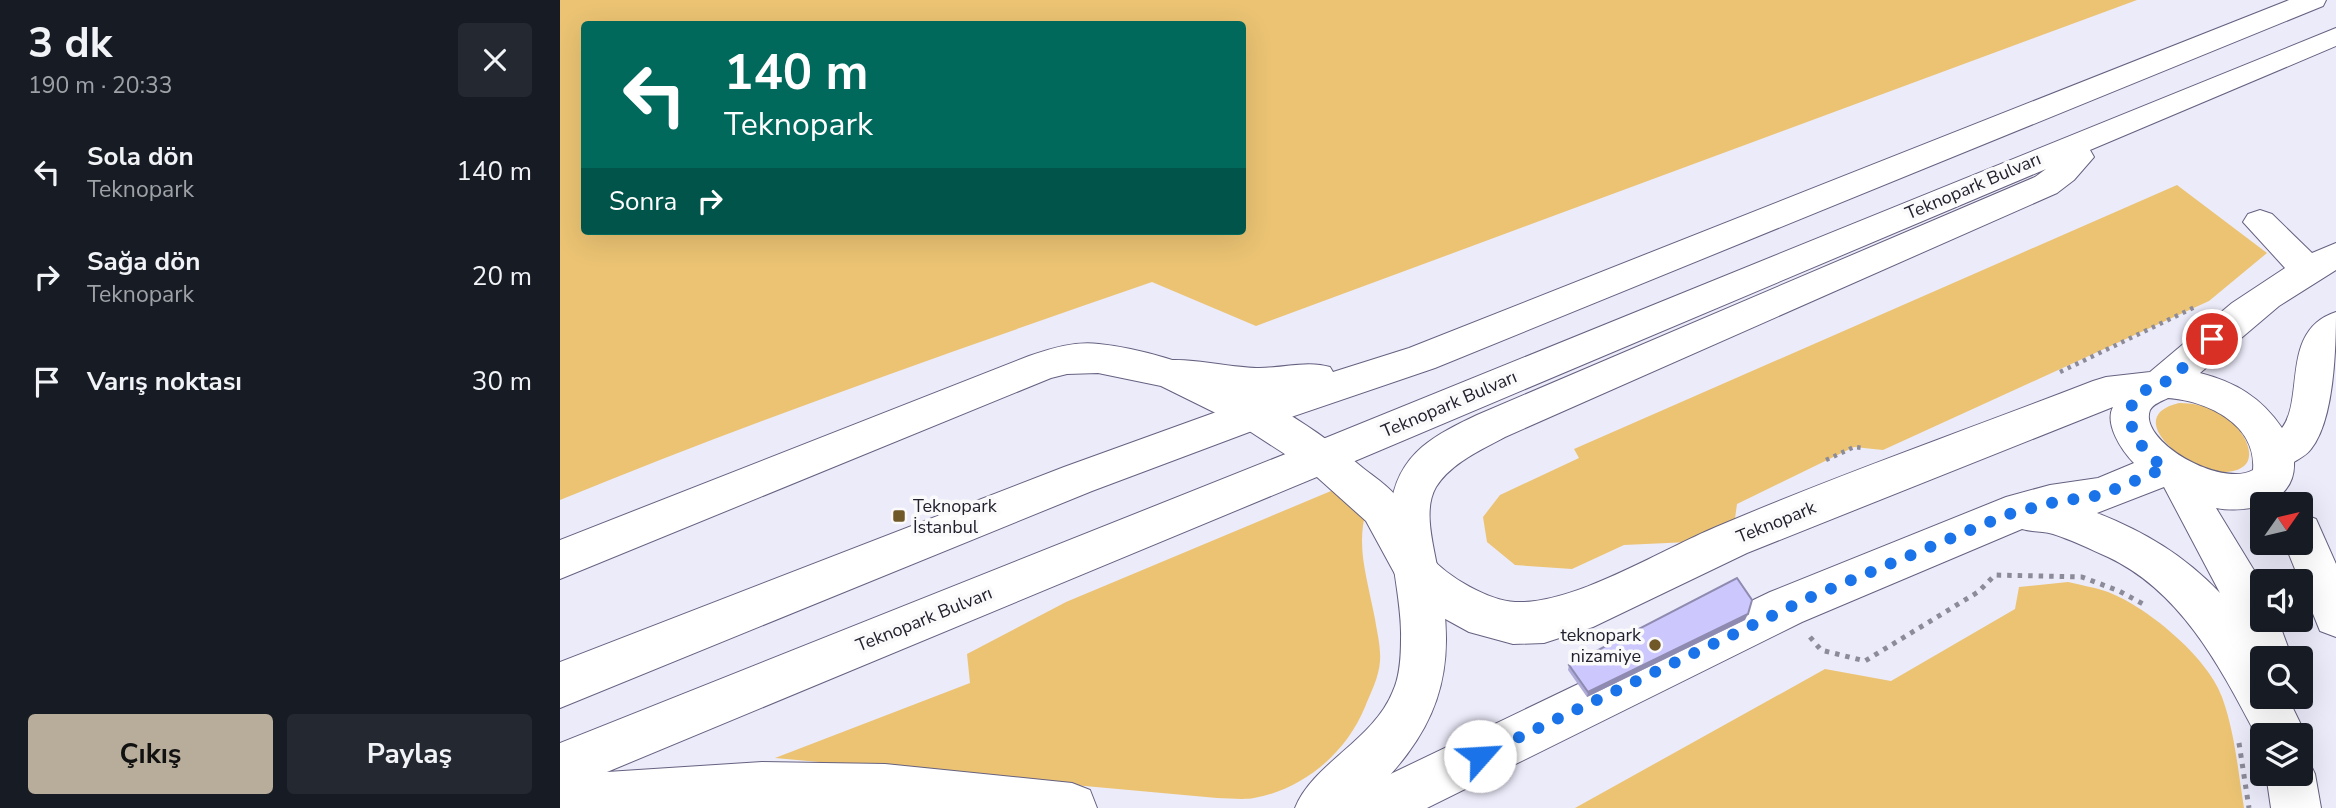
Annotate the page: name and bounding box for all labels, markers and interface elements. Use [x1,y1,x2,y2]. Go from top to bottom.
text: 3 dk [28,15,112,72]
button: close [458,23,532,97]
text: 140 m [724,39,868,106]
icon: left [609,49,700,140]
text: 190 m · 20:33 [28,70,173,101]
text: Teknopark [724,103,873,146]
text: Sola dön [87,139,194,174]
street label: Teknopark Bulvarı [1902,147,2044,225]
icon: left [28,153,66,191]
text: 140 m [456,154,532,189]
text: Teknopark [87,174,194,205]
icon: right [691,182,729,220]
text: Sonra [609,184,677,219]
text: Sağa dön [87,244,200,279]
icon: right [28,258,66,296]
text: 20 m [472,259,532,294]
text: Teknopark [87,279,194,310]
pin [2182,309,2242,369]
icon: arrive [2193,320,2231,358]
icon: arrive [28,363,66,401]
text: Varış noktası [87,364,242,399]
text: 30 m [472,364,532,399]
street label: Teknopark Bulvarı [1378,365,1520,443]
north arrow [2250,492,2314,555]
map controls [2250,492,2313,786]
place label: Teknopark İstanbul [913,494,998,539]
street label: Teknopark [1733,495,1820,549]
marker: Teknopark İstanbul [891,508,907,524]
button: sound [2250,569,2313,632]
street label: Teknopark Bulvarı [852,581,996,657]
place label: teknopark nizamiye [1561,623,1642,668]
marker: teknopark nizamiye [1647,637,1663,653]
button: search [2250,646,2313,709]
button: Çıkış [28,714,273,794]
button: Paylaş [287,714,532,794]
position arrow [1443,719,1517,793]
button: layers [2250,723,2313,786]

